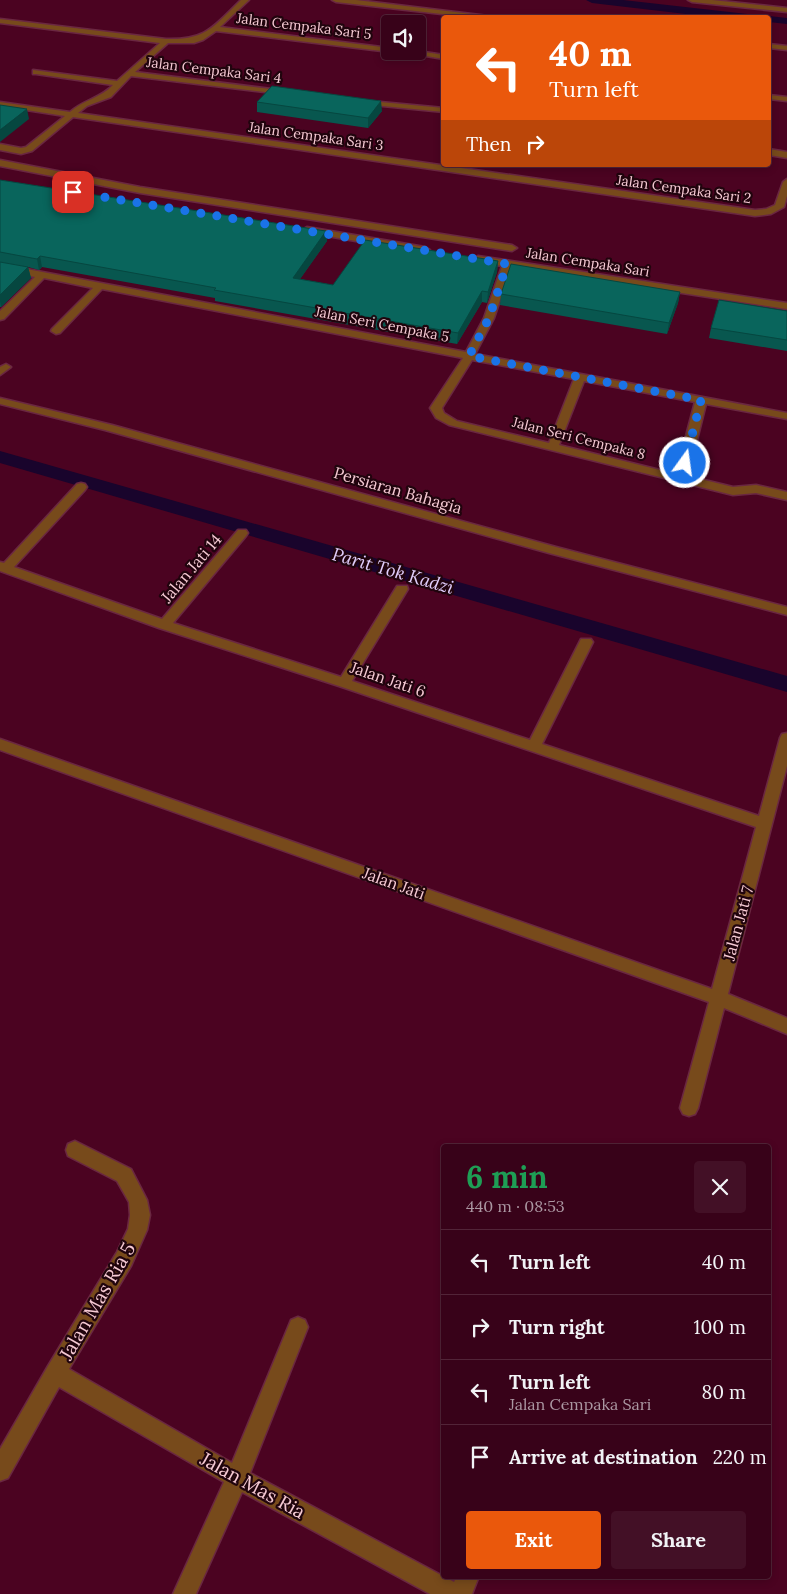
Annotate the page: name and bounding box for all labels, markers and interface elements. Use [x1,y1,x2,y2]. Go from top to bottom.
street label: Jalan Cempaka Sari 5 [235,9,373,43]
map controls [381,15,426,60]
button: sound [381,15,426,60]
text: 40 m [549,31,632,76]
icon: left [466,35,531,100]
street label: Jalan Cempaka Sari 4 [145,53,283,87]
text: Turn left [549,75,639,103]
street label: Jalan Cempaka Sari 3 [246,117,385,154]
icon: right [521,130,549,158]
text: Then [466,132,511,156]
pin [52,171,94,213]
street label: Jalan Cempaka Sari 2 [615,171,752,207]
icon: arrive [59,178,87,206]
street label: Jalan Cempaka Sari [524,243,651,281]
street label: Jalan Seri Cempaka 5 [312,302,451,346]
street label: Jalan Seri Cempaka 8 [510,413,647,463]
position arrow [658,436,710,488]
street label: Persiaran Bahagia [332,462,464,518]
street label: Jalan Jati 14 [156,529,226,607]
water label: Parit Tok Kadzi [330,542,457,599]
street label: Jalan Jati 6 [347,656,428,701]
street label: Jalan Jati [359,862,428,904]
street label: Jalan Jati 7 [718,883,758,964]
text: 6 min [466,1158,548,1196]
button: close [694,1161,746,1213]
text: 440 m · 08:53 [466,1196,565,1216]
street label: Jalan Mas Ria 5 [53,1238,140,1365]
icon: left [466,1248,494,1276]
text: Turn left [509,1250,590,1274]
text: 40 m [702,1250,746,1274]
icon: right [466,1313,494,1341]
text: Turn right [509,1315,605,1339]
text: 100 m [694,1315,746,1339]
text: Turn left [509,1370,590,1394]
icon: left [466,1378,494,1406]
text: 80 m [702,1380,746,1404]
text: Jalan Cempaka Sari [509,1394,651,1414]
icon: arrive [466,1443,494,1471]
text: Arrive at destination [509,1445,698,1469]
text: 220 m [713,1445,767,1469]
street label: Jalan Mas Ria [195,1446,310,1524]
button: Exit [466,1511,601,1569]
button: Share [611,1511,746,1569]

